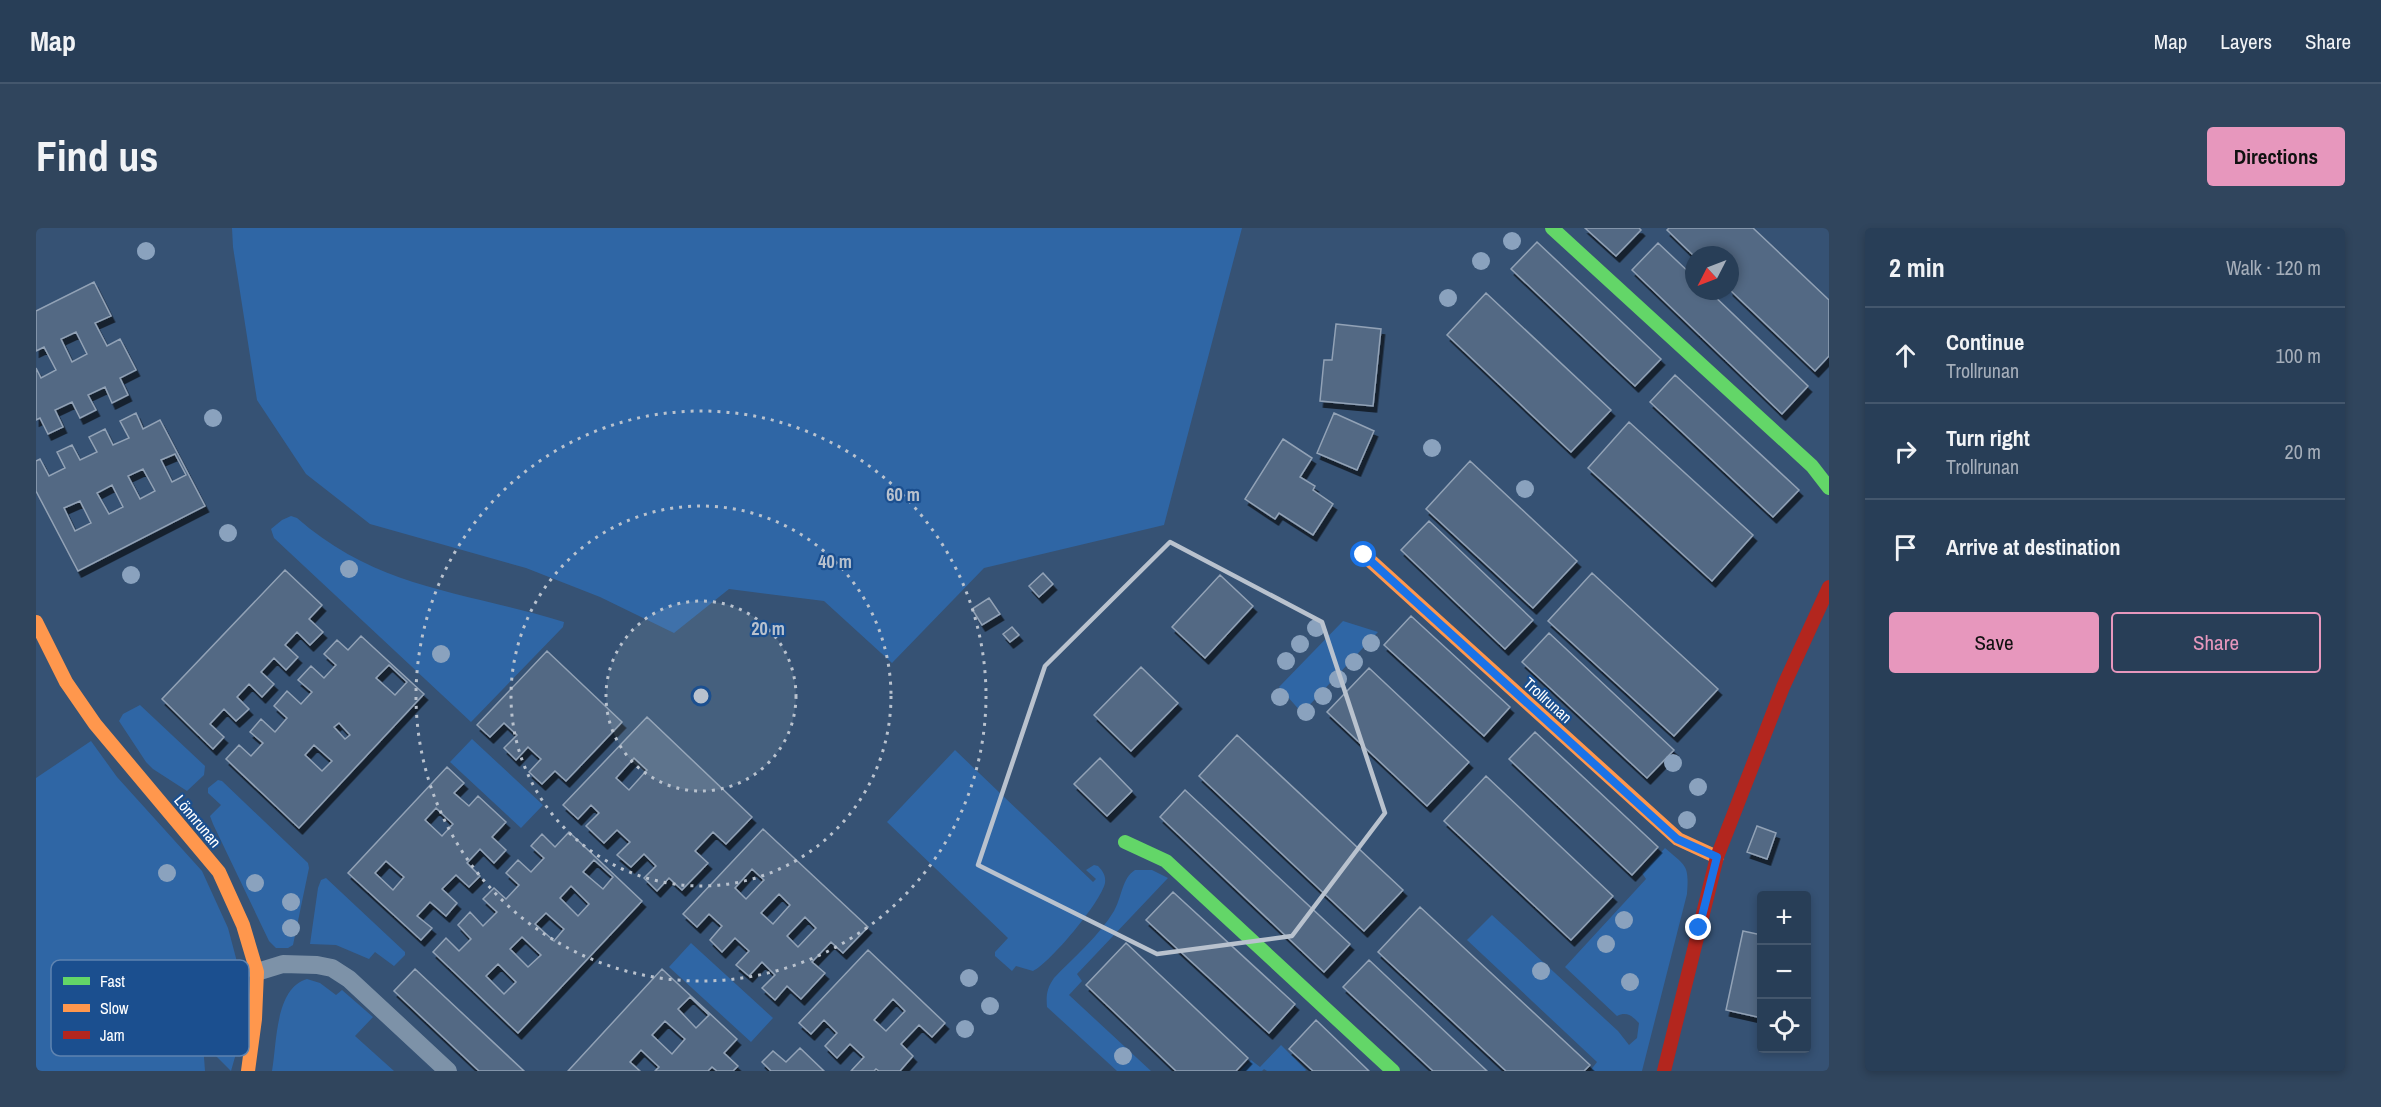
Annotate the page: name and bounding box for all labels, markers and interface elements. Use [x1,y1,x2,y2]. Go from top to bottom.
text: Map [30,22,76,60]
text: Map [2154,27,2187,56]
text: Layers [2220,27,2272,56]
text: Share [2305,27,2351,56]
button: Directions [2207,127,2345,186]
text: Find us [36,128,158,184]
north arrow [1685,246,1739,300]
text: 2 min [1889,250,1945,285]
text: Walk · 120 m [2226,254,2321,281]
text: Continue [1946,327,2024,357]
icon: ahead [1889,339,1922,372]
text: 100 m [2275,342,2321,369]
text: Trollrunan [1946,357,2019,384]
text: Turn right [1946,423,2030,453]
icon: right [1889,435,1922,468]
text: 20 m [2285,438,2321,465]
text: Trollrunan [1946,453,2019,480]
text: 60 m [886,482,920,507]
icon: arrive [1889,531,1922,564]
text: Arrive at destination [1946,532,2120,562]
route start [1350,541,1376,567]
text: 40 m [818,549,852,574]
button: Save [1889,612,2099,673]
button: Share [2111,612,2321,673]
text: 20 m [751,616,785,641]
street label: Trollrunan [1519,672,1577,728]
centre of rings [691,686,711,706]
street label: Lönnrunan [169,790,227,852]
map controls [1757,891,1811,1053]
button: + [1757,891,1811,945]
route end [1685,914,1711,940]
button: − [1757,945,1811,999]
legend [51,960,249,1056]
text: Fast [100,970,125,992]
text: Slow [100,997,129,1019]
button: locate [1757,999,1811,1053]
text: Jam [100,1024,125,1046]

